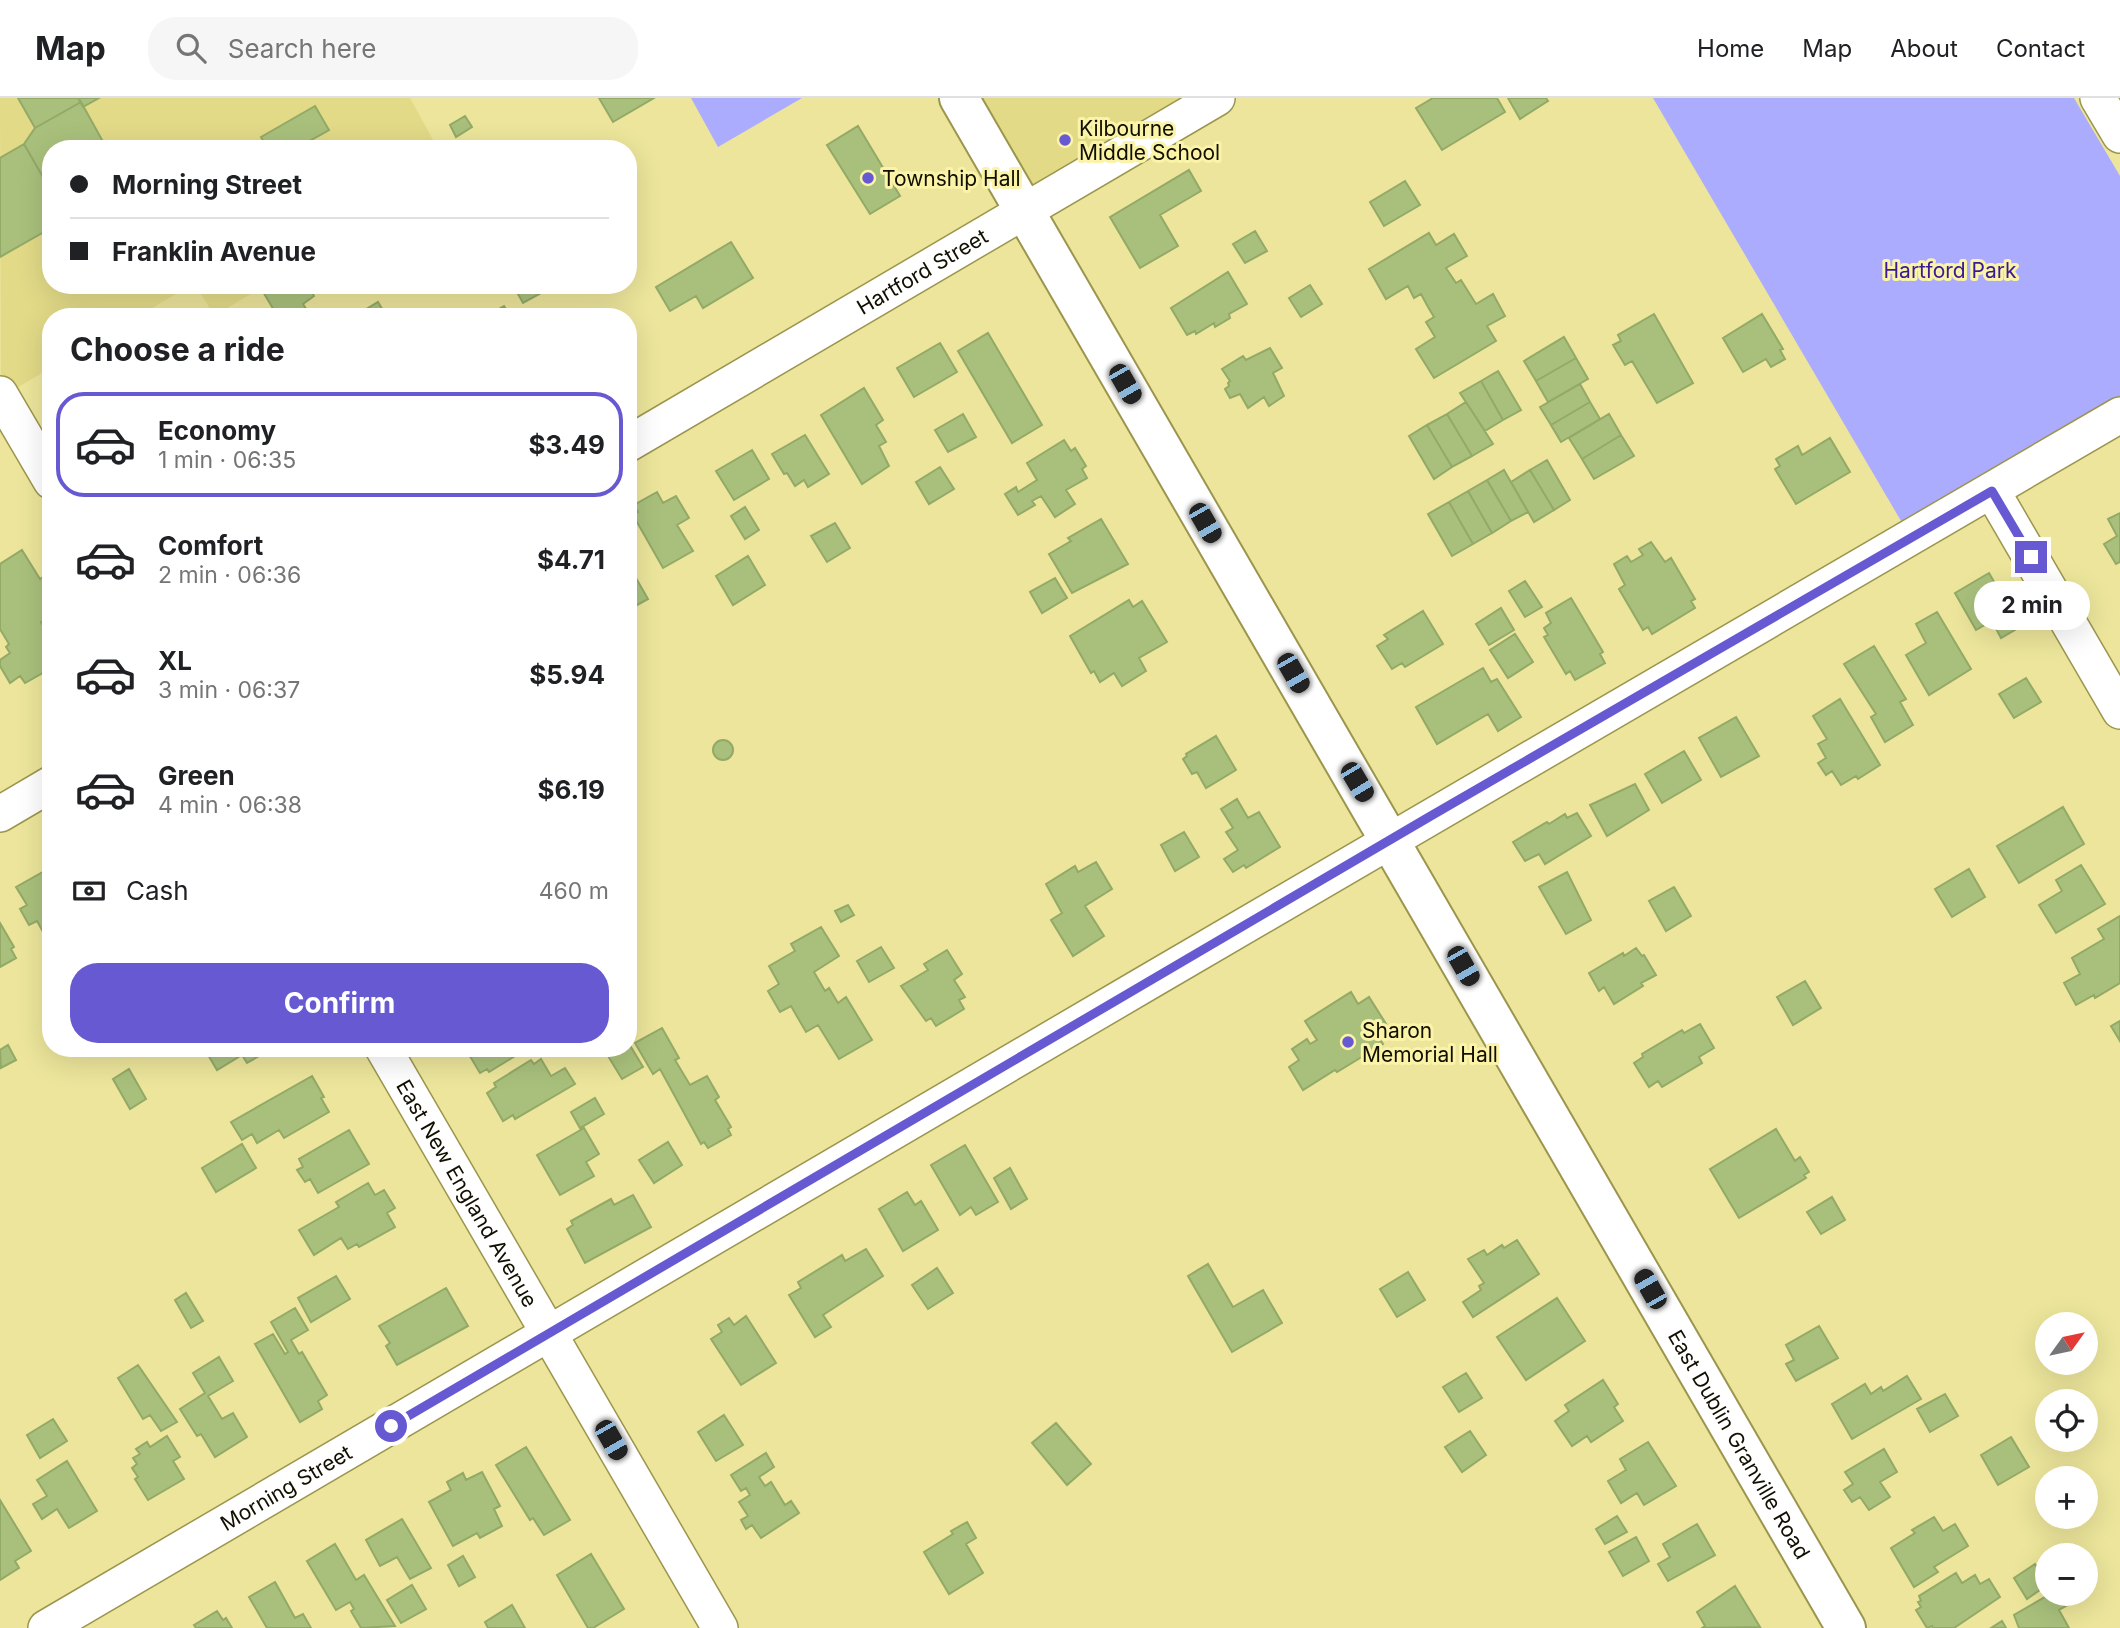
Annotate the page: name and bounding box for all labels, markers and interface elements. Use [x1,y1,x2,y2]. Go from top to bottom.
search box [148,17,638,80]
text: Map [35,28,106,68]
icon: search [172,29,210,67]
text: Search here [228,33,376,64]
text: Home [1697,34,1764,63]
text: Map [1802,34,1852,63]
text: About [1890,34,1958,63]
text: Contact [1996,34,2085,63]
place label: Kilbourne Middle School [1079,116,1220,165]
marker: Kilbourne Middle School [1057,132,1073,148]
place label: Township Hall [882,166,1021,191]
text: Morning Street [112,169,302,200]
marker: Township Hall [860,170,876,186]
street label: Hartford Street [852,223,992,319]
text: Franklin Avenue [112,236,316,267]
park label: Hartford Park [1883,258,2017,283]
text: Choose a ride [70,330,285,369]
car [1106,361,1145,407]
icon: car [74,413,137,476]
text: Economy [158,415,276,446]
text: $3.49 [529,429,605,460]
text: 1 min · 06:35 [158,446,296,474]
car [1186,500,1225,546]
icon: car [74,528,137,591]
text: Comfort [158,530,263,561]
route end [2015,541,2047,573]
text: $4.71 [537,544,605,575]
text: 2 min · 06:36 [158,561,301,589]
callout: 2 min [1973,582,2089,630]
text: 2 min [2001,591,2063,619]
icon: car [74,643,137,706]
text: XL [158,645,192,676]
car [1274,650,1313,696]
text: $5.94 [529,659,605,690]
text: 3 min · 06:37 [158,676,300,704]
icon: car [74,758,137,821]
car [1338,759,1377,805]
text: Green [158,760,235,791]
text: $6.19 [537,774,605,805]
text: 4 min · 06:38 [158,791,302,819]
icon: cash [70,872,108,910]
text: Cash [126,875,189,906]
text: 460 m [539,877,609,905]
car [1444,943,1483,989]
button: Confirm [70,963,609,1043]
place label: Sharon Memorial Hall [1362,1018,1498,1067]
marker: Sharon Memorial Hall [1340,1034,1356,1050]
street label: East New England Avenue [392,1075,543,1311]
car [1631,1266,1670,1312]
north arrow [2035,1312,2098,1376]
map controls [2035,1312,2098,1606]
street label: East Dublin Granville Road [1663,1325,1816,1563]
button: locate [2035,1389,2098,1452]
route start [375,1410,407,1442]
car [592,1417,631,1463]
street label: Morning Street [216,1439,356,1536]
button: + [2035,1466,2098,1529]
button: − [2035,1543,2098,1606]

